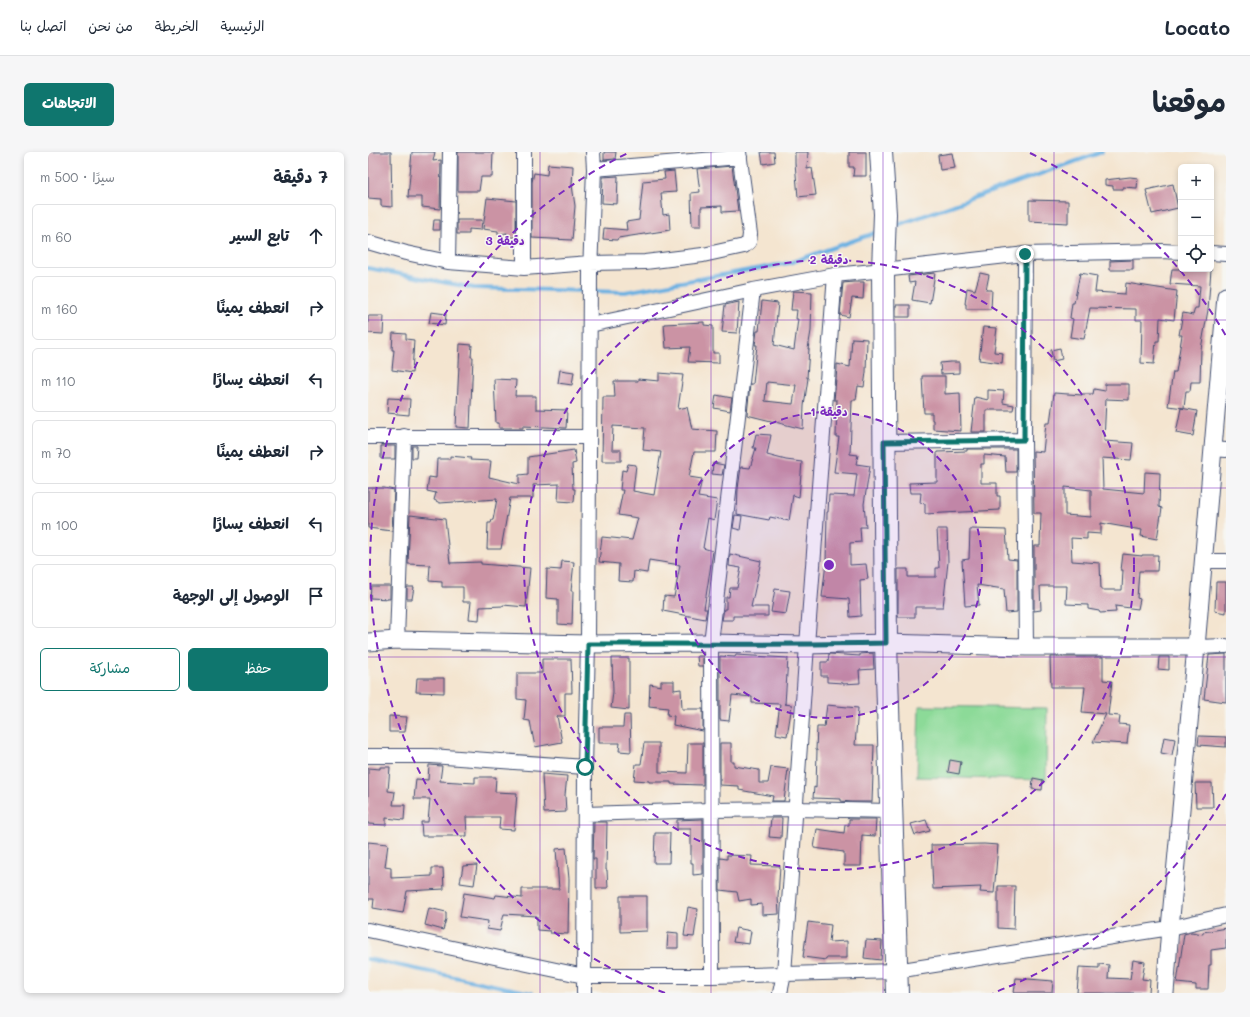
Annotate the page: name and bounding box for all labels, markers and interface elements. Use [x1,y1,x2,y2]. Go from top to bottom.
text: Locato [1164,15,1230,40]
text: اتصل بنا [20,16,66,35]
text: من نحن [88,16,133,35]
text: الخريطة [155,16,199,35]
text: الرئيسية [221,16,264,35]
button: الاتجاهات [24,83,114,126]
text: موقعنا [1152,83,1226,119]
map controls [1178,164,1214,272]
button: + [1178,164,1214,200]
text: 7 دقيقة [273,165,328,187]
text: سيرًا · 500 m [40,168,115,185]
button: − [1178,200,1214,236]
text: تابع السير [230,225,289,245]
icon: ahead [305,225,327,247]
text: 60 m [41,228,71,245]
text: 3 دقيقة [485,232,525,248]
button: locate [1178,236,1214,272]
route end [1016,245,1034,263]
text: 2 دقيقة [810,251,849,267]
text: انعطف يمينًا [217,297,289,317]
icon: right [305,297,327,319]
text: 160 m [41,300,77,317]
text: انعطف يسارًا [213,369,289,389]
icon: left [305,369,327,391]
text: 110 m [41,372,75,389]
text: 1 دقيقة [810,403,848,419]
text: انعطف يمينًا [217,441,289,461]
icon: right [305,441,327,463]
text: 70 m [41,444,71,461]
text: انعطف يسارًا [213,513,289,533]
icon: left [305,513,327,535]
text: 100 m [41,516,77,533]
centre of rings [822,558,836,572]
text: الوصول إلى الوجهة [173,585,289,605]
icon: arrive [305,585,327,607]
button: مشاركة [40,648,180,691]
button: حفظ [188,648,328,691]
route start [576,758,594,776]

